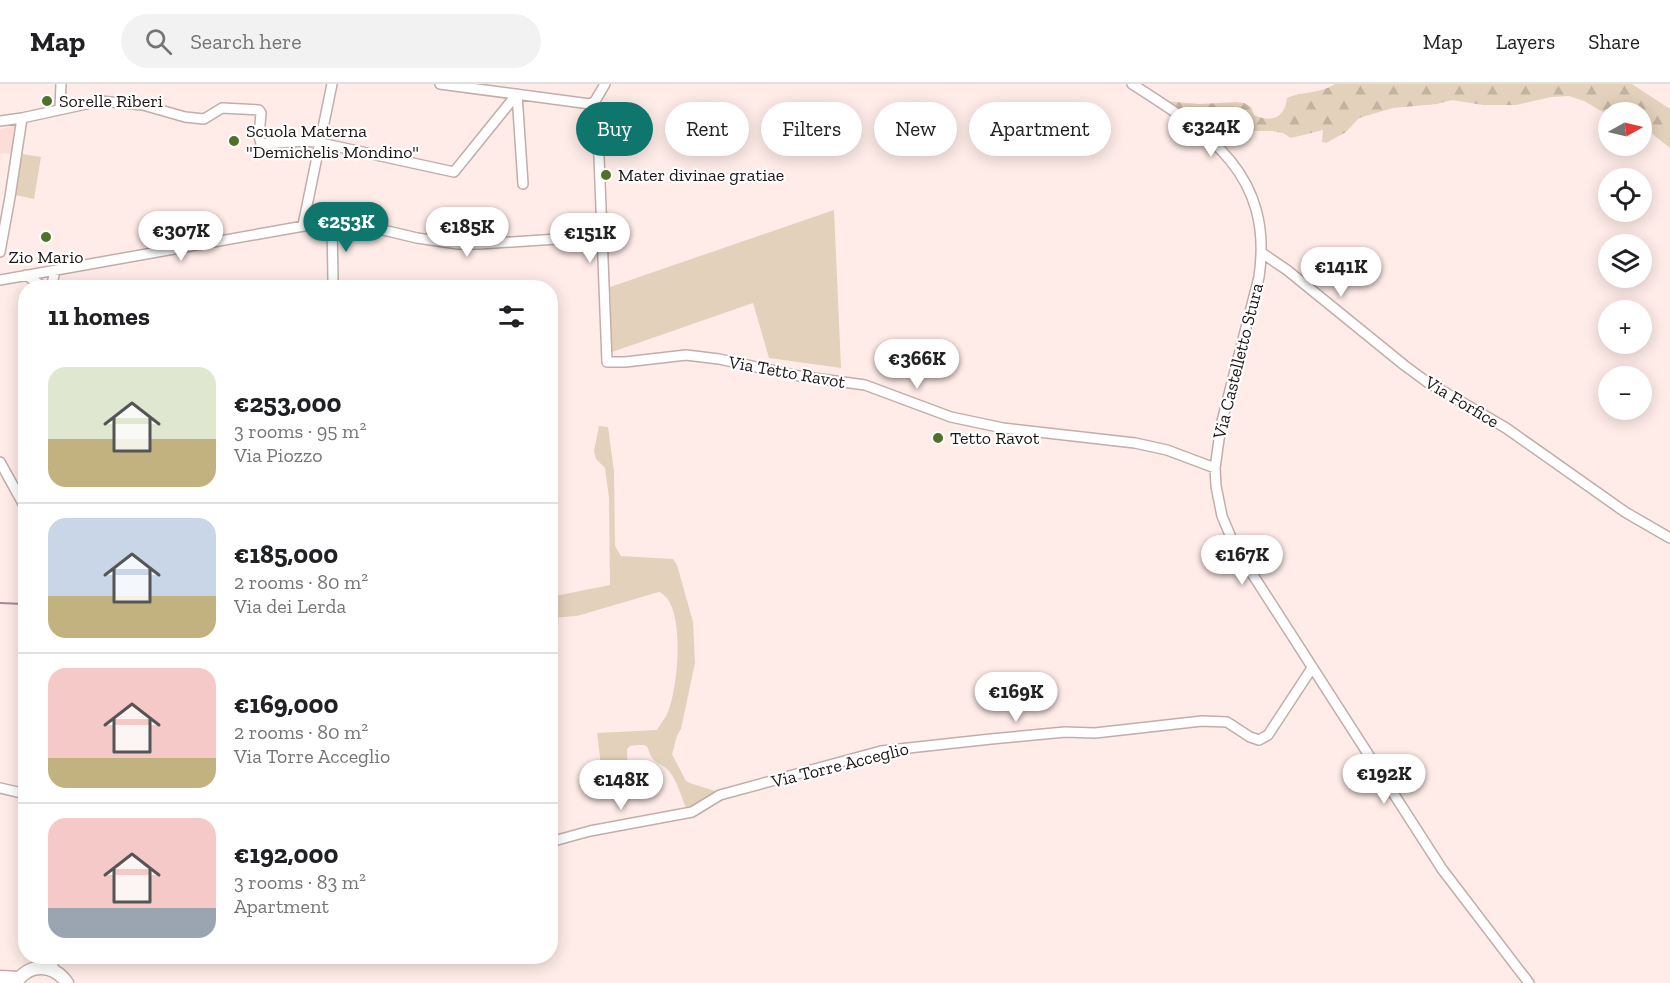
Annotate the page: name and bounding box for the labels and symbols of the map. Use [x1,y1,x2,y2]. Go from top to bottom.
place label: Sorelle Riberi [59,90,163,112]
marker: Sorelle Riberi [40,94,54,108]
north arrow [1598,102,1652,156]
pin: €324K [1169,107,1253,158]
place label: Scuola Materna "Demichelis Mondino" [246,120,419,163]
marker: Scuola Materna "Demichelis Mondino" [227,134,241,148]
place label: Mater divinae gratiae [618,164,784,186]
marker: Mater divinae gratiae [599,168,613,182]
pin: €253K [304,202,388,253]
pin: €185K [425,207,509,258]
pin: €307K [139,211,223,262]
pin: €151K [548,213,632,264]
marker: Zio Mario [39,230,53,244]
place label: Zio Mario [9,246,83,268]
pin: €141K [1299,247,1383,298]
street label: Via Castelletto Stura [1208,281,1268,442]
pin: €366K [875,339,959,390]
street label: Via Tetto Ravot [726,351,847,393]
street label: Via Forfice [1420,371,1503,433]
place label: Tetto Ravot [950,427,1040,449]
marker: Tetto Ravot [931,431,945,445]
pin: €167K [1200,535,1284,586]
pin: €169K [974,672,1058,723]
street label: Via Torre Acceglio [768,737,911,793]
pin: €192K [1342,754,1426,805]
pin: €148K [579,760,663,811]

